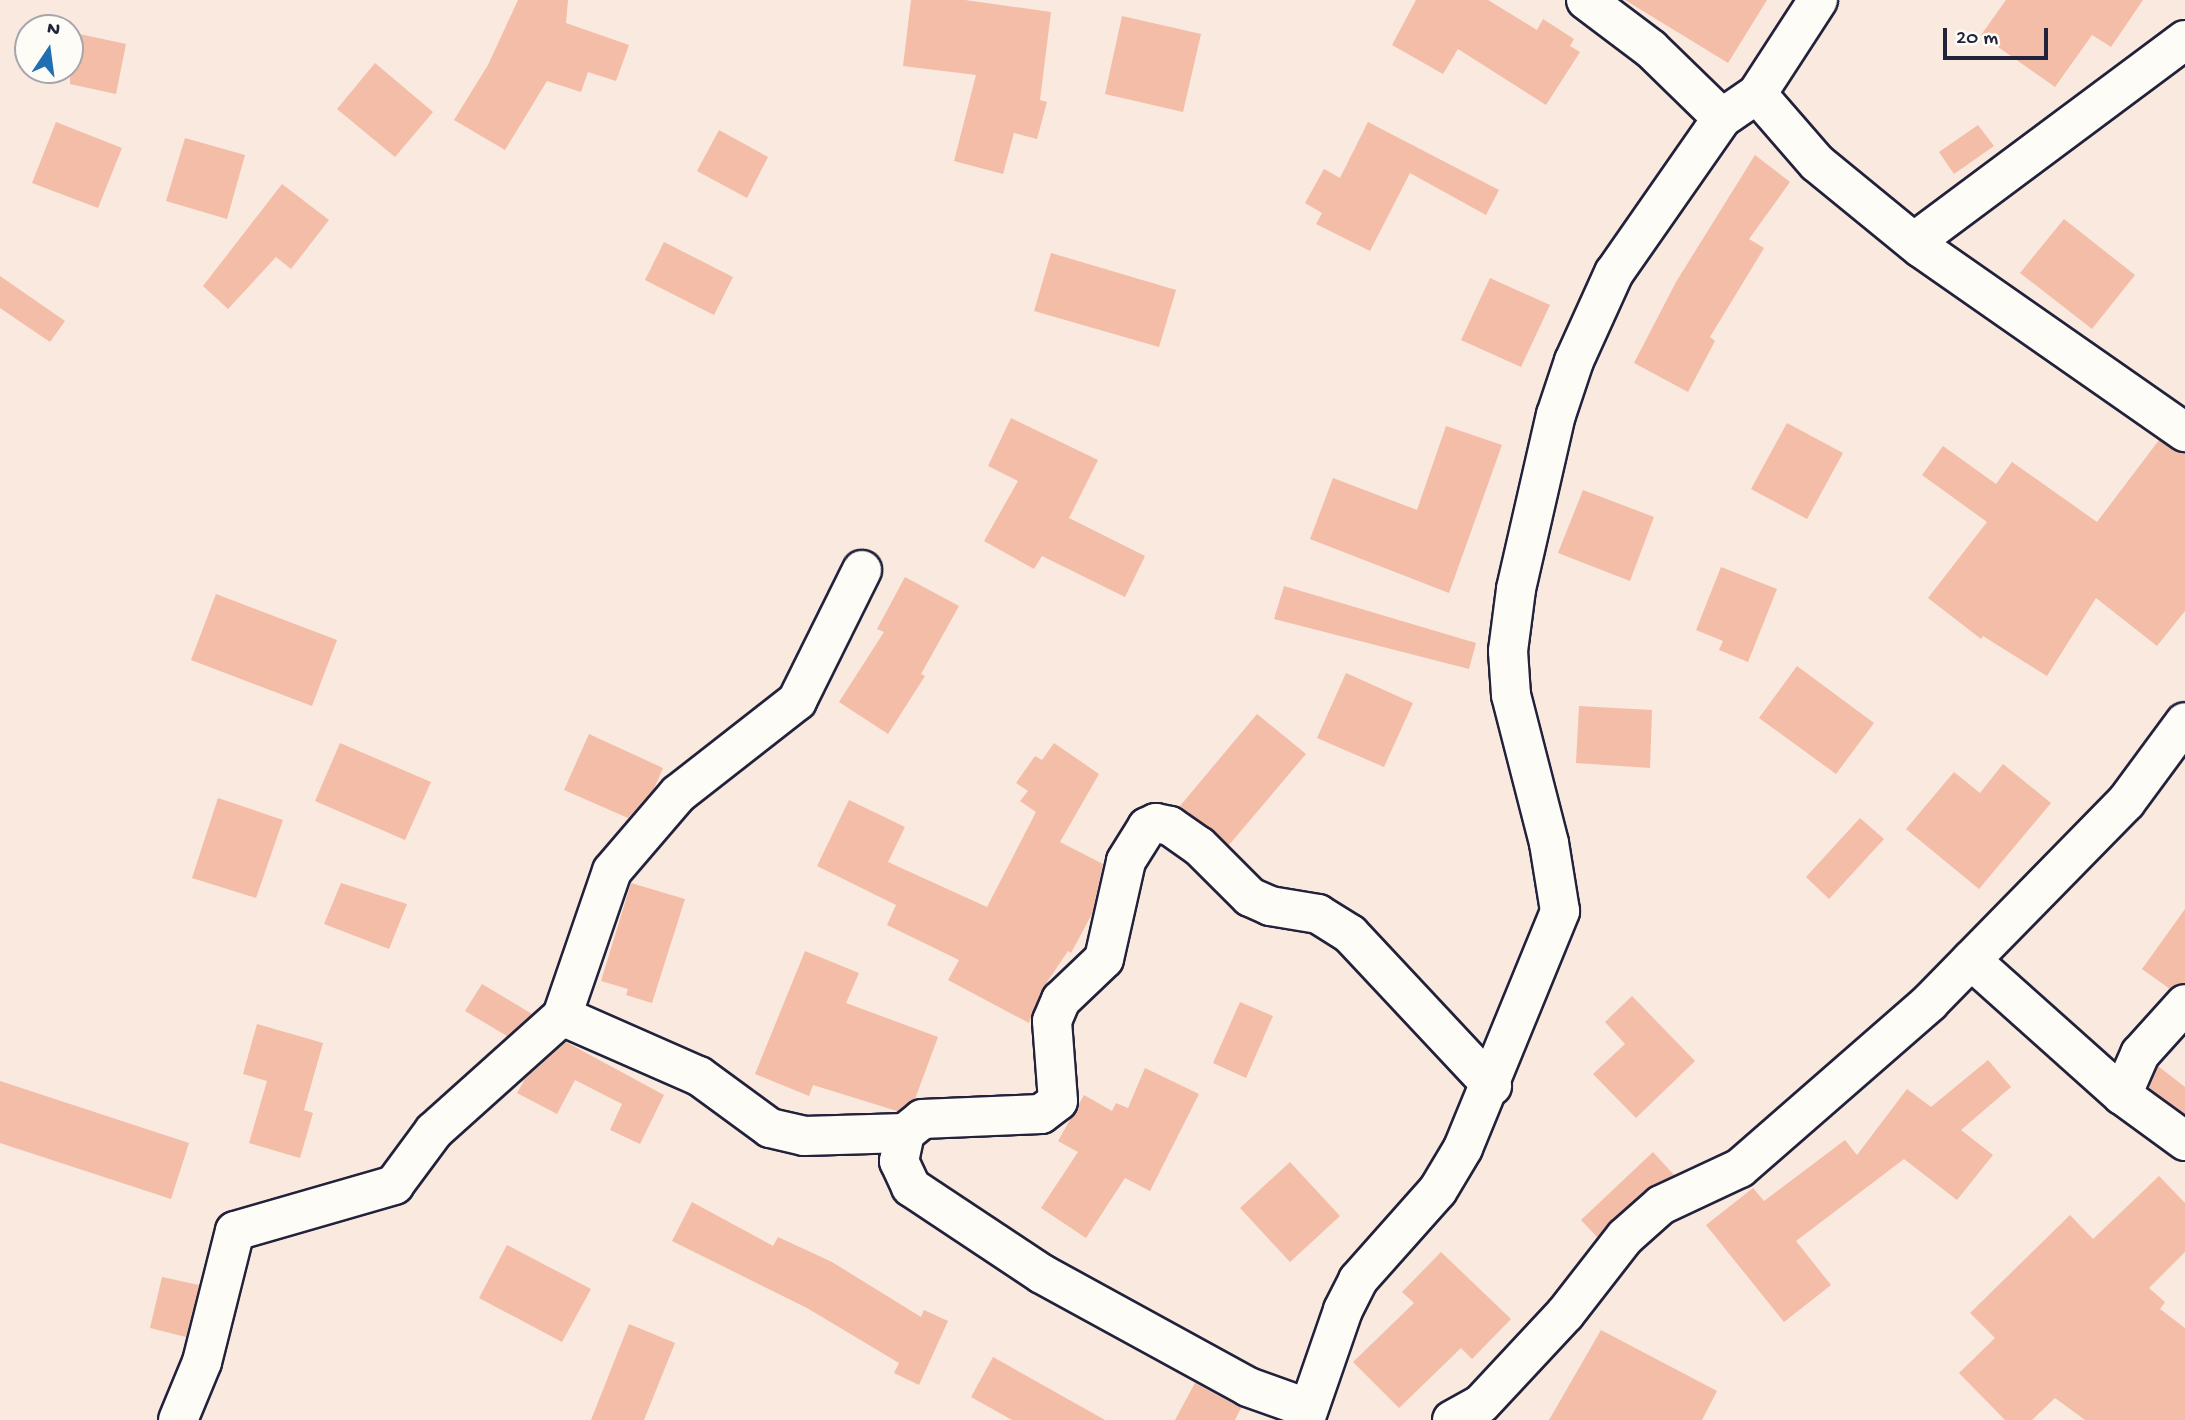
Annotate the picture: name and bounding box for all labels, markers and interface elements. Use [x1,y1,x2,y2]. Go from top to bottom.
north arrow [14,14,84,84]
scale bar [1947,14,2052,58]
text: N [45,17,62,43]
text: 20 m [1956,27,1998,52]

